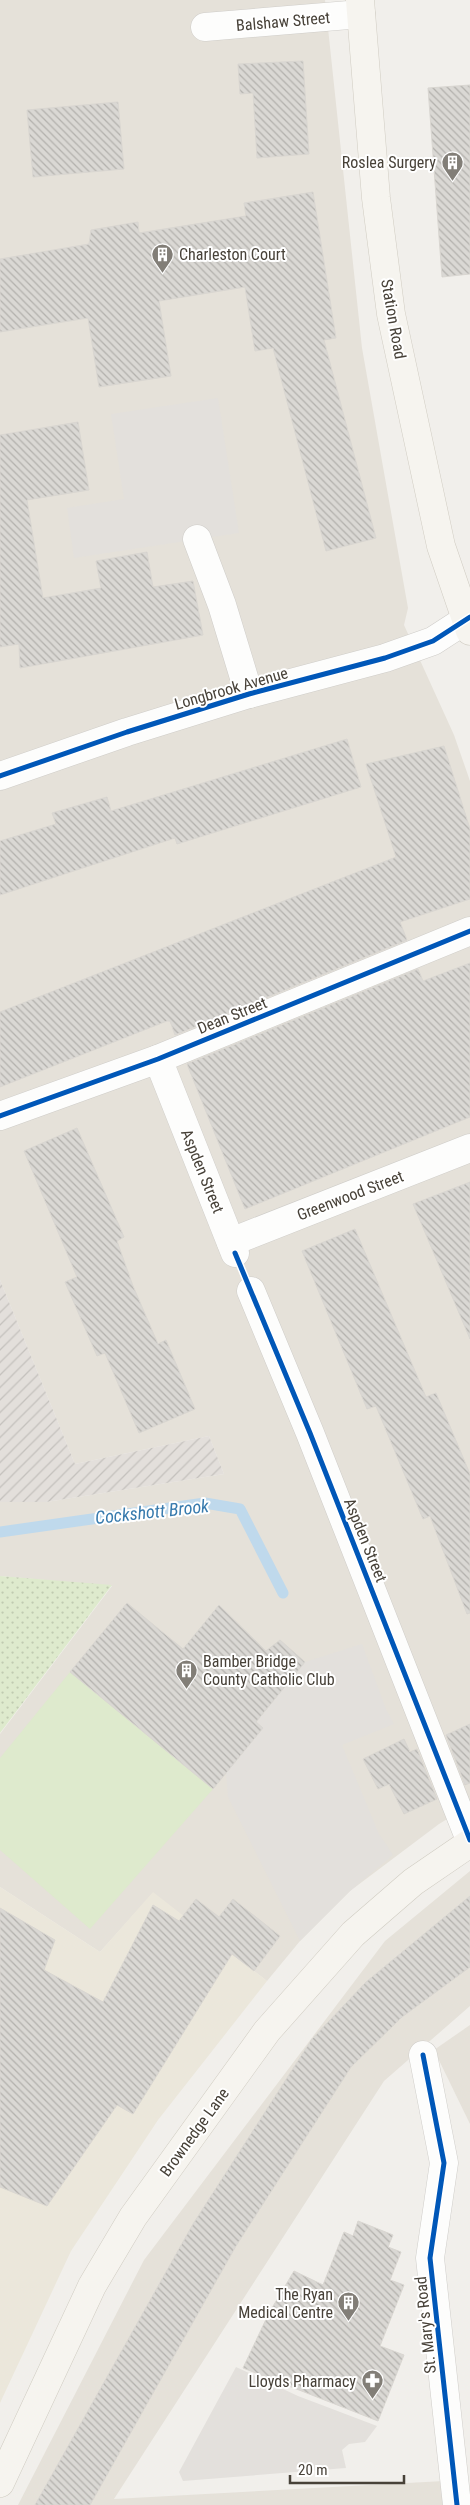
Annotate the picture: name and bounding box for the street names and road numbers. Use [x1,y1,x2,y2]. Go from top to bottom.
street label: Balshaw Street [235,8,331,35]
street label: Station Road [377,278,410,360]
street label: Longbrook Avenue [172,663,290,714]
street label: Dean Street [195,993,270,1038]
street label: Aspden Street [177,1126,228,1216]
street label: Greenwood Street [294,1166,406,1224]
street label: Aspden Street [340,1495,391,1585]
street label: Brownedge Lane [156,2084,233,2180]
street label: St. Mary's Road [411,2275,440,2375]

